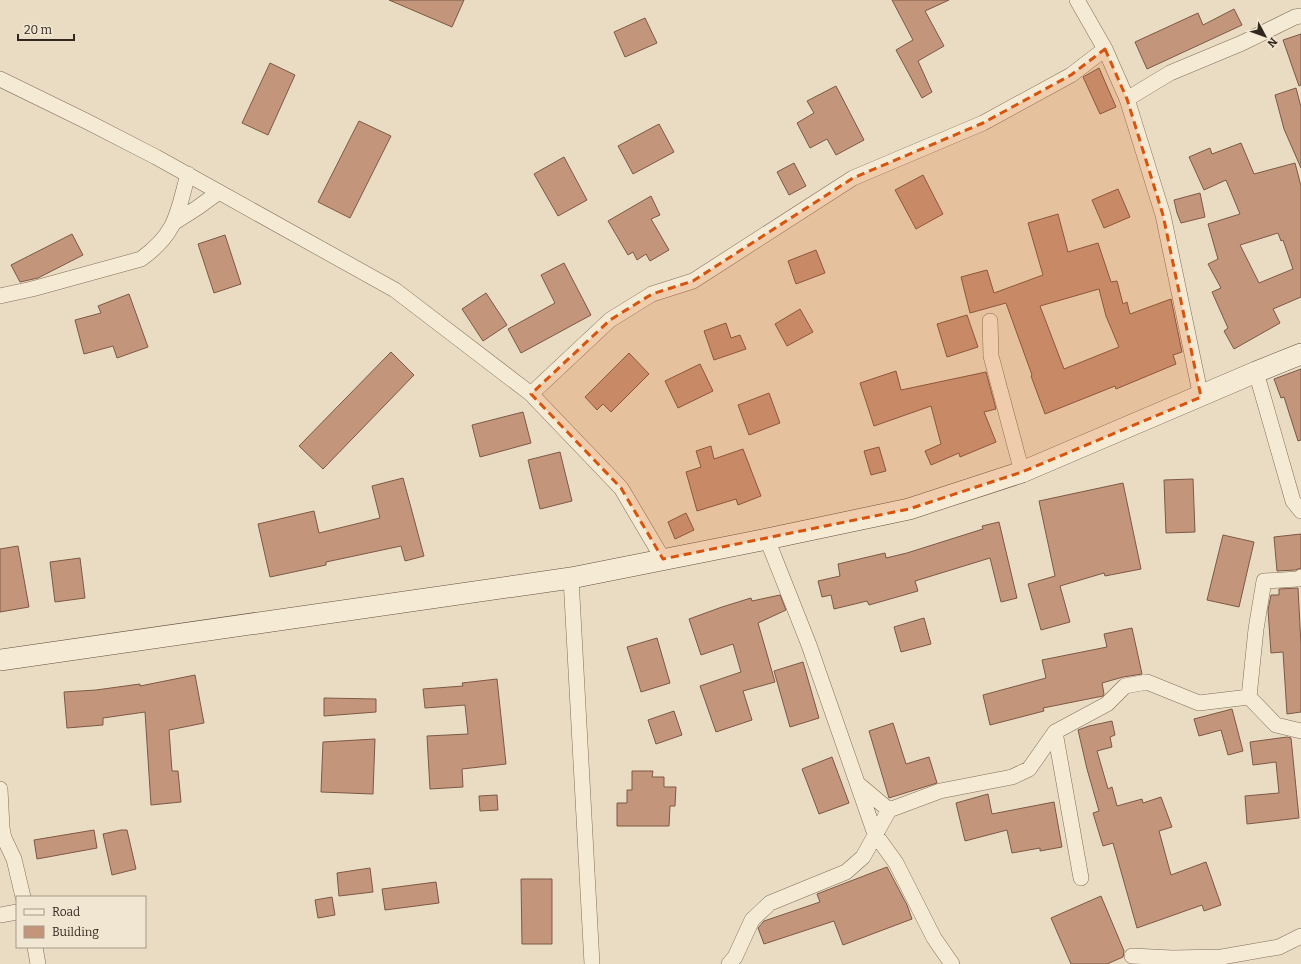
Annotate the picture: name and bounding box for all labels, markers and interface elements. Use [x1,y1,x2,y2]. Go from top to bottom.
scale bar [18,16,74,42]
north arrow [1245,16,1285,56]
text: 20 m [24,23,53,37]
text: N [1264,35,1280,50]
legend [16,896,146,948]
text: Road [52,905,80,919]
text: Building [52,925,99,939]

